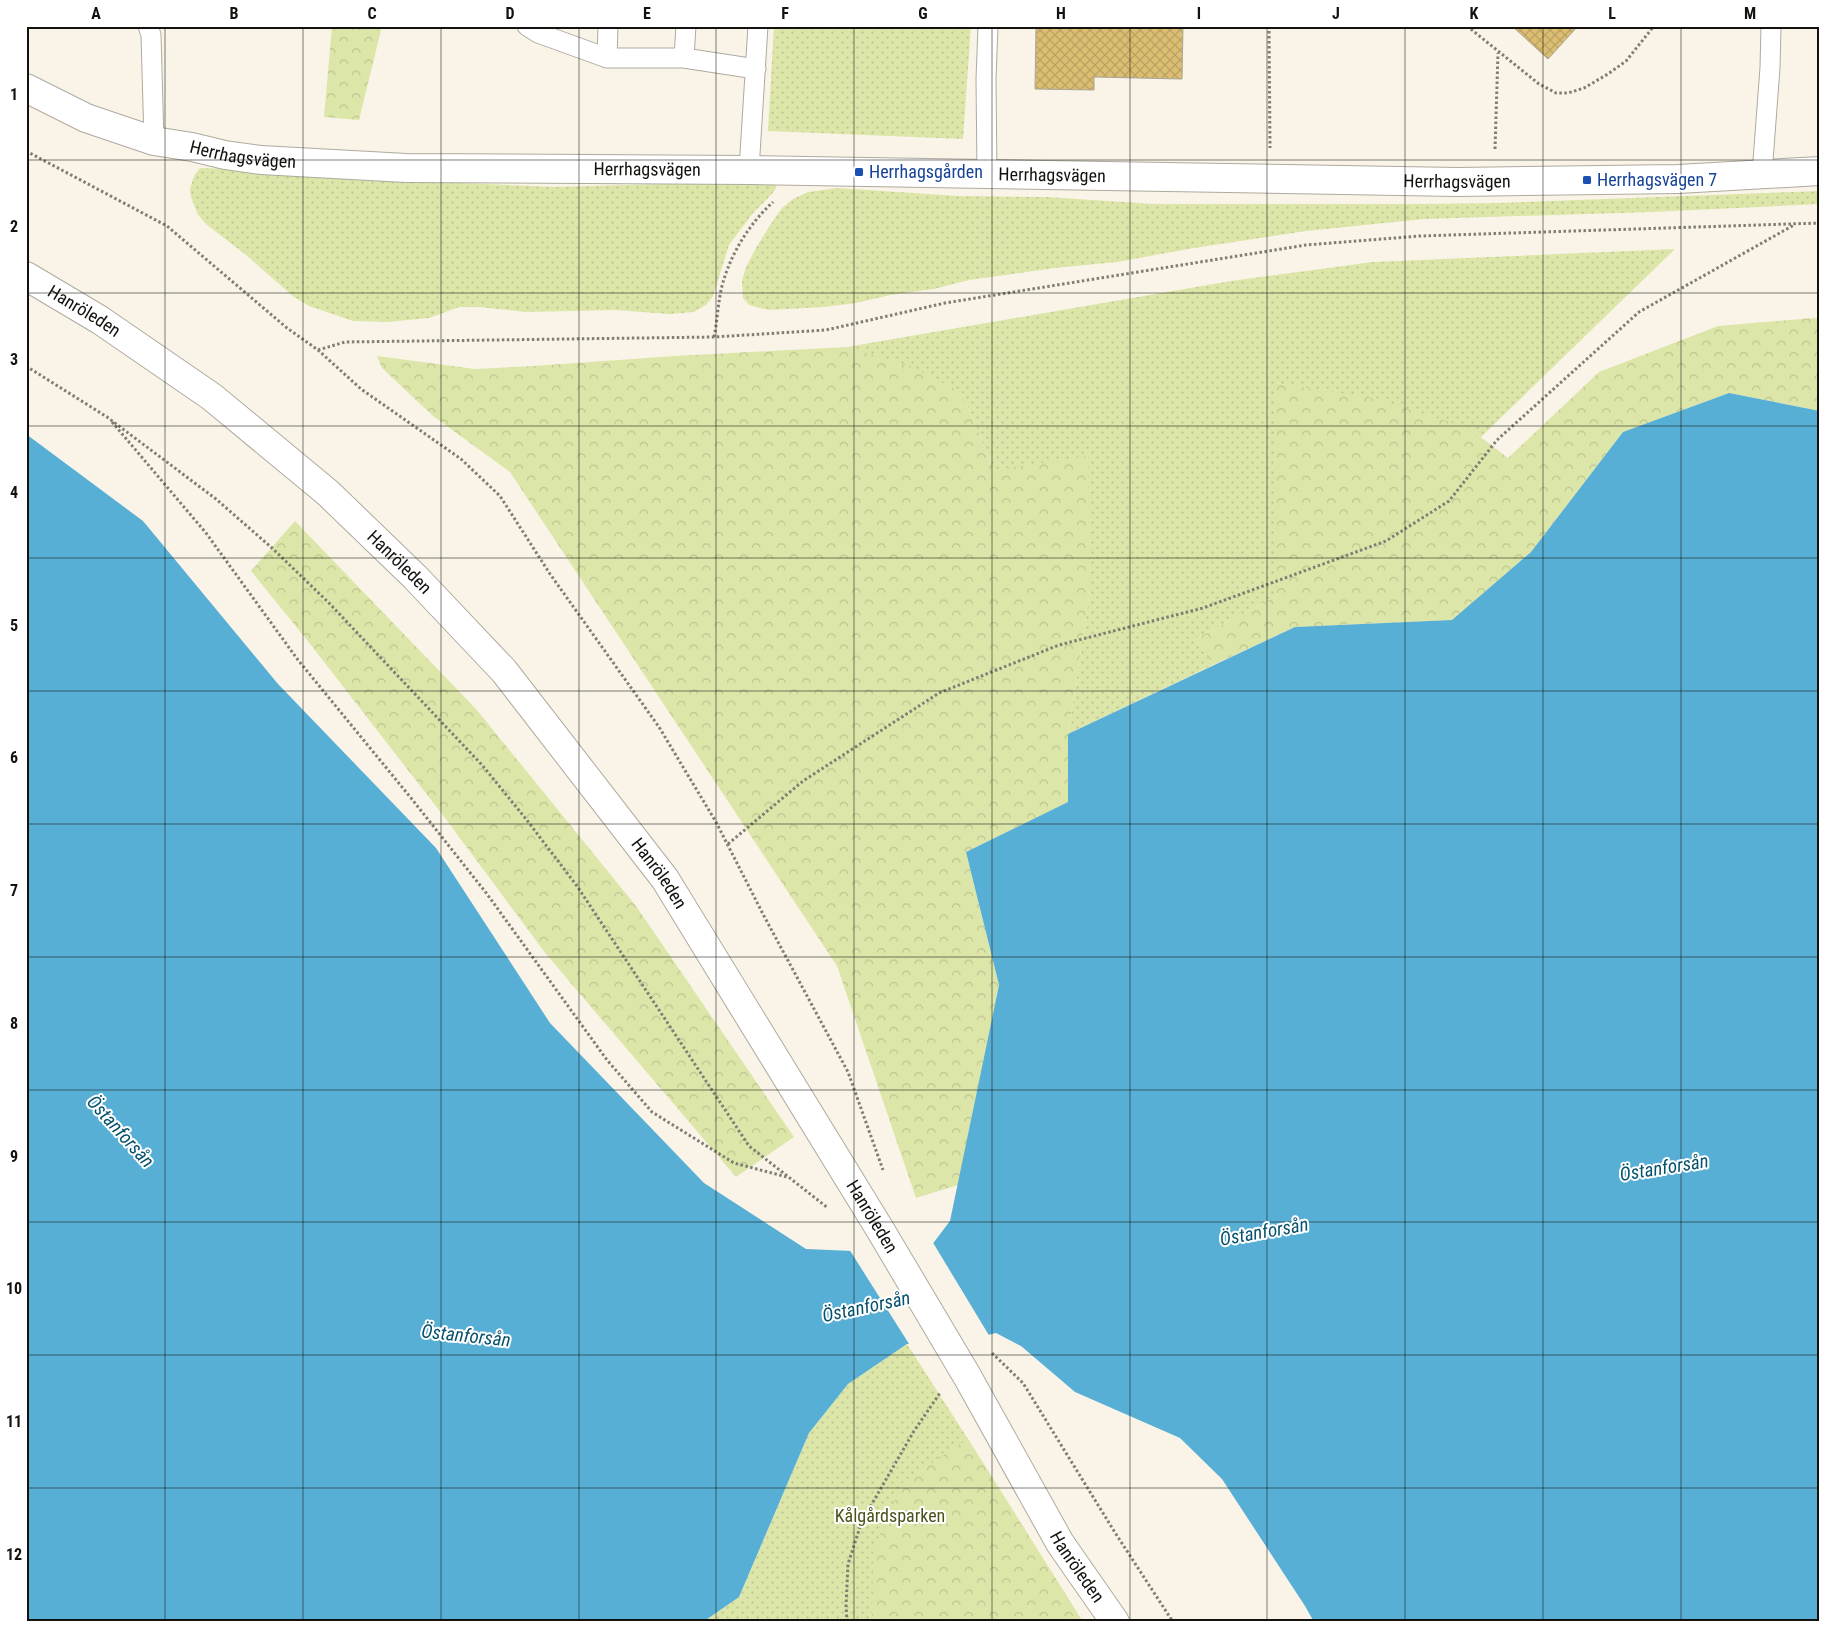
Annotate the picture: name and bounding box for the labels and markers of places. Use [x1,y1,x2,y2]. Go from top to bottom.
place label: Herrhagsgården [869,161,983,182]
marker: Herrhagsgården [853,166,865,178]
place label: Herrhagsvägen 7 [1597,169,1717,190]
marker: Herrhagsvägen 7 [1581,174,1593,186]

